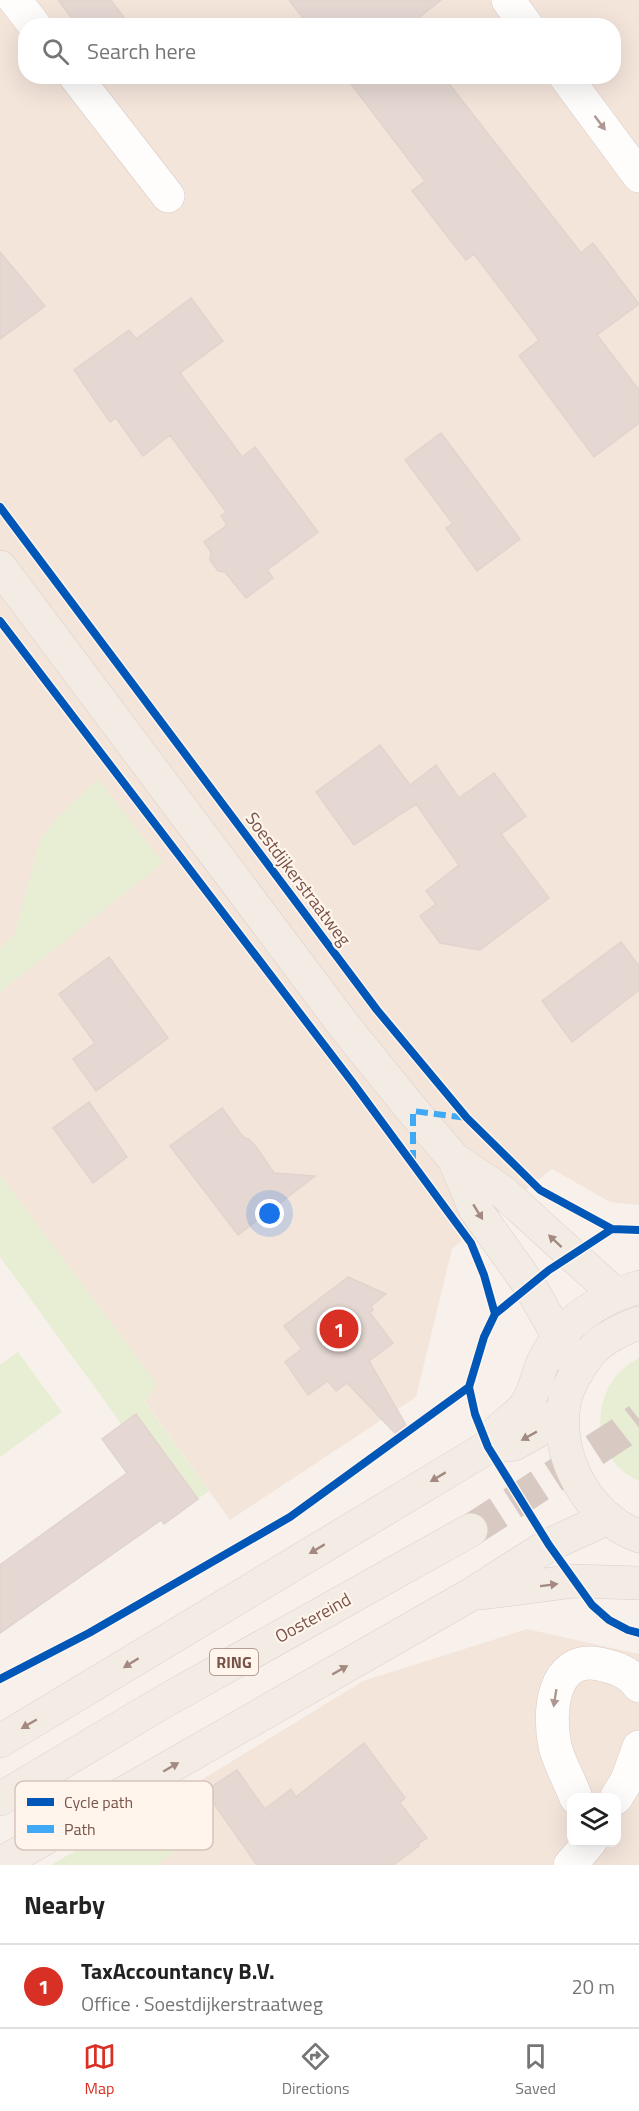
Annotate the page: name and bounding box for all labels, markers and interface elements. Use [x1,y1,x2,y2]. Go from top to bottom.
search box [18,18,621,84]
text: Search here [87,34,196,68]
icon: search [39,35,72,68]
one-way arrow [593,116,605,131]
street label: Soestdijkerstraatweg [239,806,358,951]
your location [255,1199,284,1228]
one-way arrow [473,1204,484,1221]
one-way arrow [548,1235,563,1248]
pin: 1 [320,1306,358,1352]
one-way arrow [520,1431,537,1441]
one-way arrow [430,1471,446,1482]
one-way arrow [309,1544,325,1555]
one-way arrow [540,1580,559,1589]
street label: Oostereind [270,1586,356,1650]
road number: RING [210,1649,258,1675]
one-way arrow [123,1658,139,1669]
one-way arrow [332,1665,349,1675]
one-way arrow [550,1689,559,1708]
one-way arrow [20,1719,37,1729]
one-way arrow [162,1762,179,1772]
legend [15,1781,213,1850]
text: Cycle path [64,1790,133,1814]
map controls [567,1793,621,1847]
button: layers [567,1793,621,1847]
text: Path [64,1817,96,1841]
text: Nearby [24,1885,105,1924]
text: TaxAccountancy B.V. [81,1954,275,1988]
text: 1 [38,1971,49,2002]
text: 20 m [571,1971,615,2002]
text: Office · Soestdijkerstraatweg [81,1988,323,2019]
tab: Map [83,2040,116,2100]
tab: Directions [282,2040,350,2100]
tab: Saved [515,2040,556,2100]

